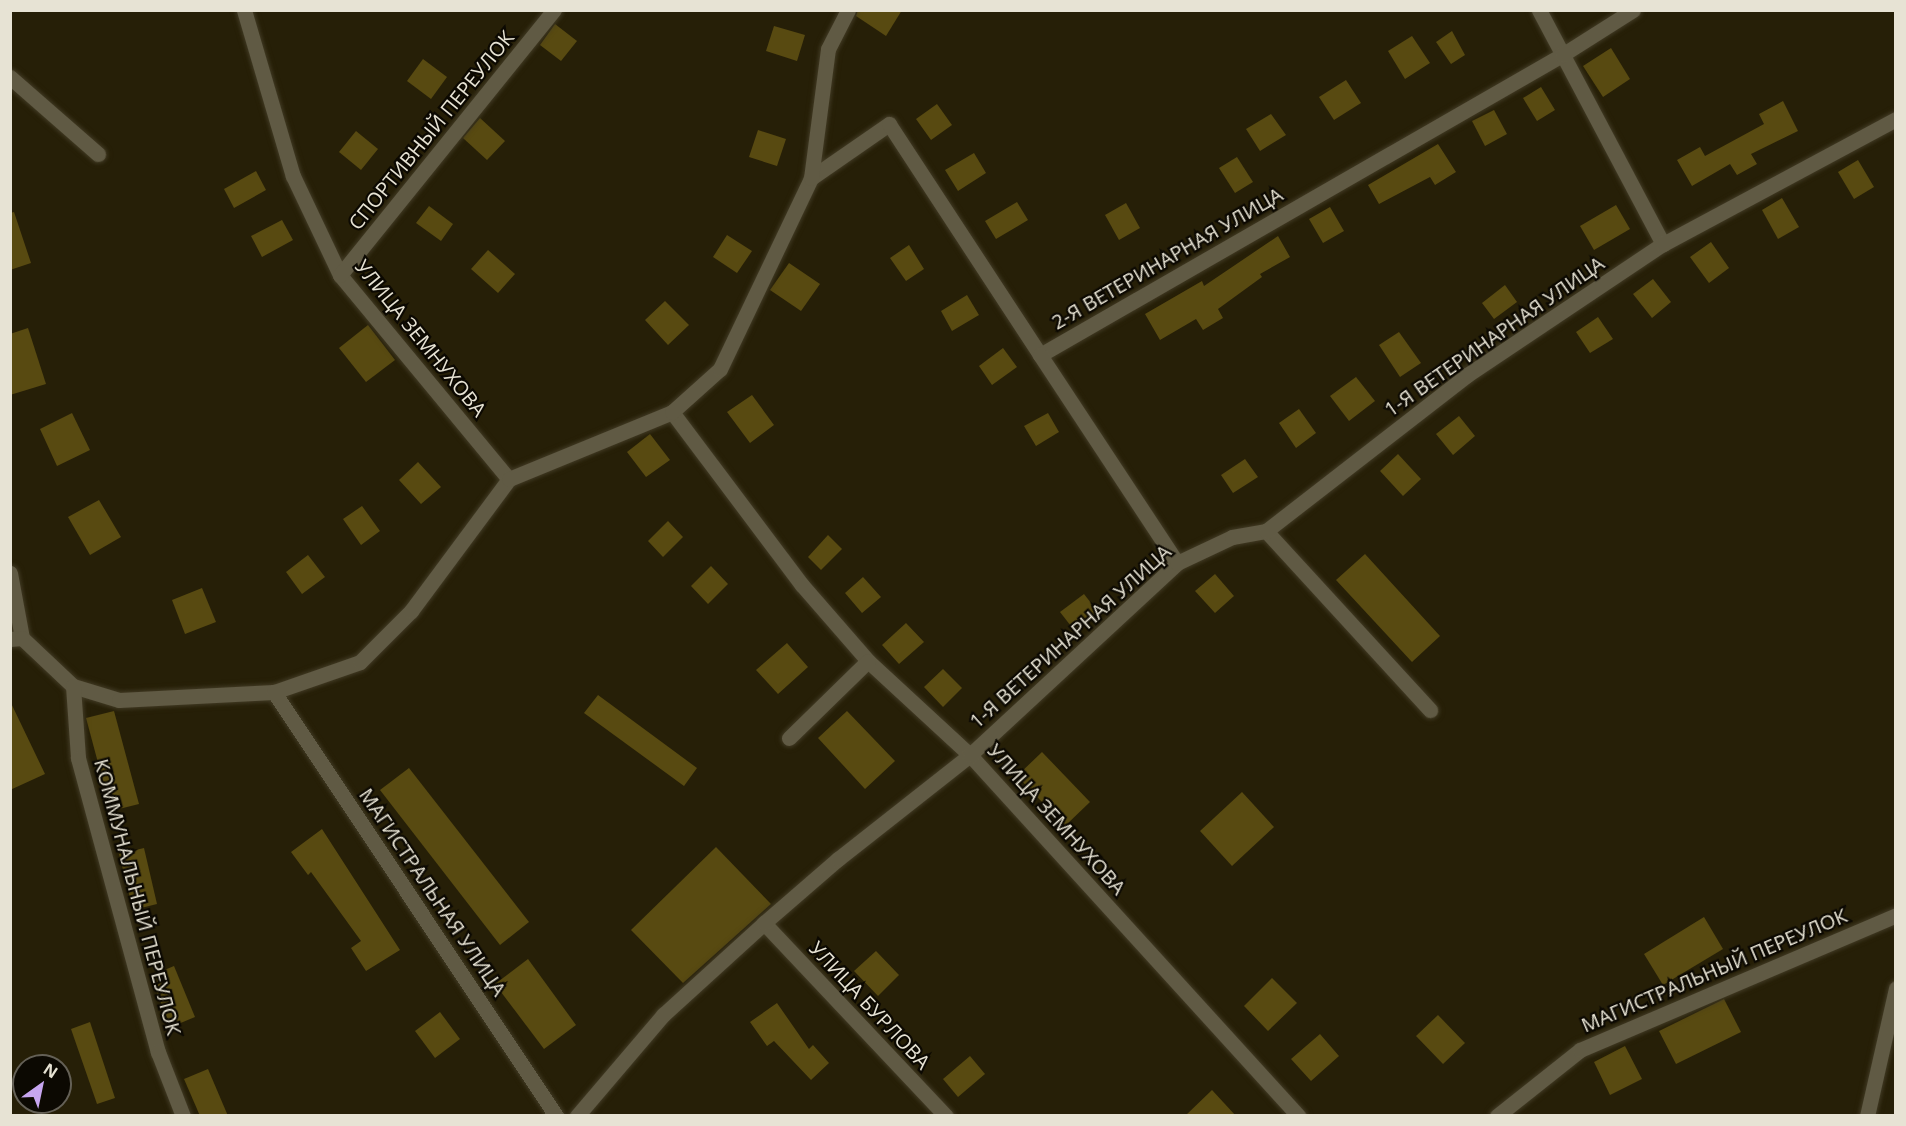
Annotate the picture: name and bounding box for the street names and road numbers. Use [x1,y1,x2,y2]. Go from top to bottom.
street label: СПОРТИВНЫЙ ПЕРЕУЛОК [343,26,519,234]
street label: 2-Я ВЕТЕРИНАРНАЯ УЛИЦА [1047,182,1287,334]
street label: 1-Я ВЕТЕРИНАРНАЯ УЛИЦА [1379,251,1609,421]
street label: УЛИЦА ЗЕМНУХОВА [350,255,492,421]
street label: 1-Я ВЕТЕРИНАРНАЯ УЛИЦА [964,539,1176,733]
street label: УЛИЦА ЗЕМНУХОВА [983,739,1131,899]
street label: КОММУНАЛЬНЫЙ ПЕРЕУЛОК [89,756,187,1038]
street label: МАГИСТРАЛЬНАЯ УЛИЦА [354,784,512,1000]
street label: МАГИСТРАЛЬНЫЙ ПЕРЕУЛОК [1578,903,1850,1037]
street label: УЛИЦА БУРЛОВА [805,936,935,1074]

